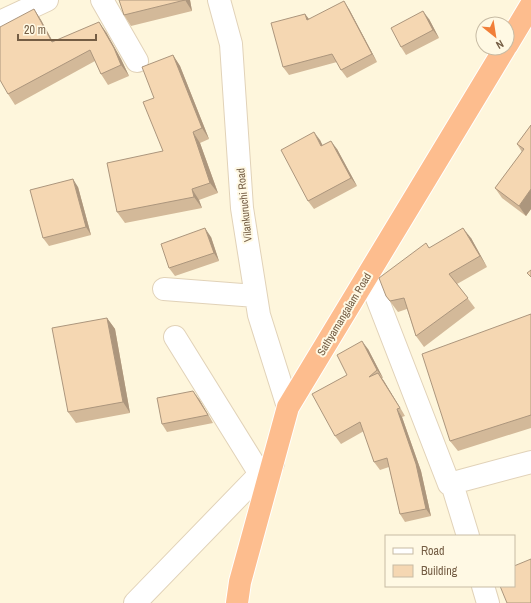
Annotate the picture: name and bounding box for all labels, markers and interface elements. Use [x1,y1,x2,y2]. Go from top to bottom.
scale bar [18,16,96,42]
north arrow [475,16,515,56]
text: 20 m [24,22,46,38]
text: N [494,37,506,52]
street label: Vilankuruchi Road [233,167,255,243]
street label: Sathyamangalam Road [314,270,374,358]
legend [385,535,515,587]
text: Road [421,543,445,559]
text: Building [421,563,458,579]

